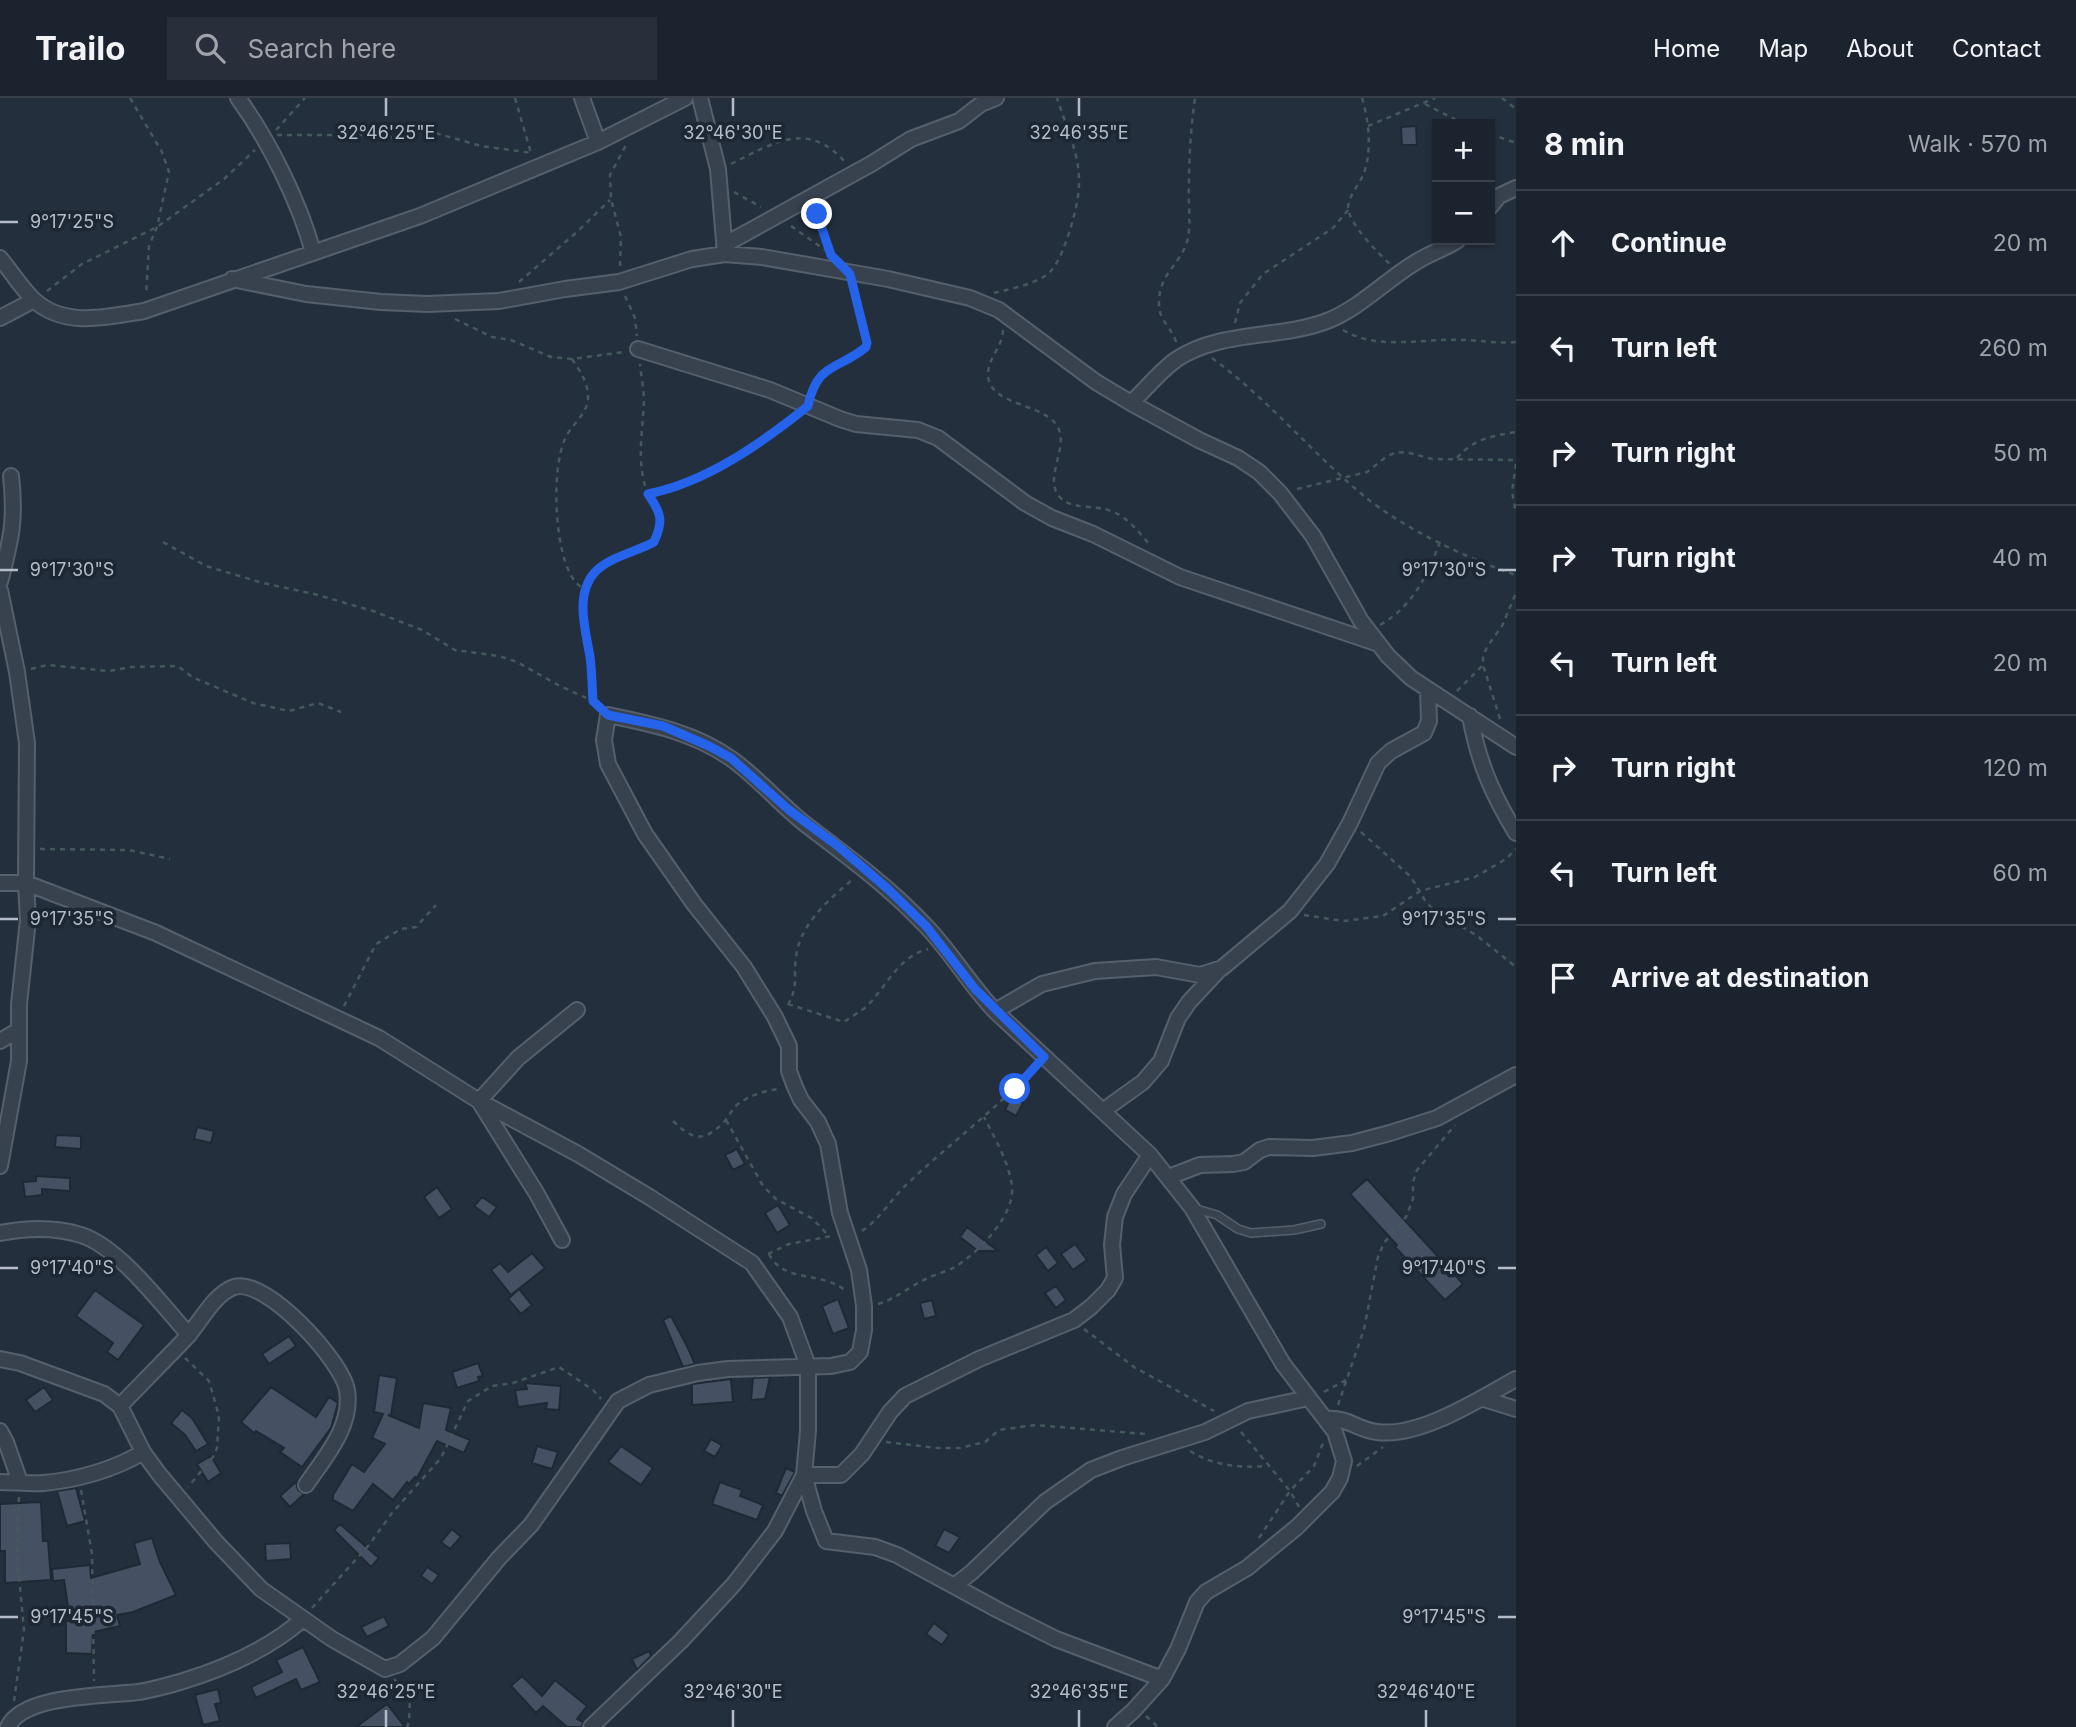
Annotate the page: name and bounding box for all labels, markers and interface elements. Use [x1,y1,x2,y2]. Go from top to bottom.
search box [167,17,657,80]
text: Trailo [35,28,125,68]
icon: search [191,29,229,67]
text: Search here [247,33,396,64]
text: Home [1653,34,1720,63]
text: Map [1758,34,1808,63]
text: About [1846,34,1914,63]
text: Contact [1952,34,2041,63]
map controls [1432,119,1495,245]
button: + [1432,119,1495,182]
text: 32°46'25"E [337,122,435,143]
text: 32°46'30"E [683,122,783,143]
text: 32°46'35"E [1030,122,1128,143]
text: 8 min [1544,126,1625,162]
text: Walk · 570 m [1908,130,2048,158]
button: − [1432,182,1495,245]
route end [801,198,832,229]
text: 9°17'25"S [30,211,114,232]
icon: ahead [1544,224,1582,262]
text: Continue [1611,227,1727,258]
text: 20 m [1993,229,2048,257]
icon: left [1544,329,1582,367]
text: Turn left [1611,332,1717,363]
text: 260 m [1979,334,2048,362]
icon: right [1544,434,1582,472]
text: Turn right [1611,437,1736,468]
text: 50 m [1993,439,2048,467]
icon: right [1544,539,1582,577]
text: Turn right [1611,542,1736,573]
text: 40 m [1992,544,2048,572]
text: 9°17'30"S [30,559,114,580]
text: 9°17'30"S [1402,559,1486,580]
icon: left [1544,644,1582,682]
text: Turn left [1611,647,1717,678]
text: 20 m [1993,649,2048,677]
icon: right [1544,749,1582,787]
text: Turn right [1611,752,1736,783]
text: 120 m [1983,754,2048,782]
icon: left [1544,854,1582,892]
text: Turn left [1611,857,1717,888]
text: 60 m [1993,859,2048,887]
text: 9°17'35"S [30,908,114,929]
text: 9°17'35"S [1402,908,1486,929]
icon: arrive [1544,959,1582,997]
text: Arrive at destination [1611,962,1870,993]
route start [999,1073,1030,1104]
text: 9°17'40"S [30,1257,114,1278]
text: 9°17'40"S [1402,1257,1486,1278]
text: 9°17'45"S [30,1606,114,1627]
text: 9°17'45"S [1402,1606,1486,1627]
text: 32°46'25"E [337,1681,435,1702]
text: 32°46'30"E [683,1681,783,1702]
text: 32°46'35"E [1030,1681,1128,1702]
text: 32°46'40"E [1377,1681,1475,1702]

